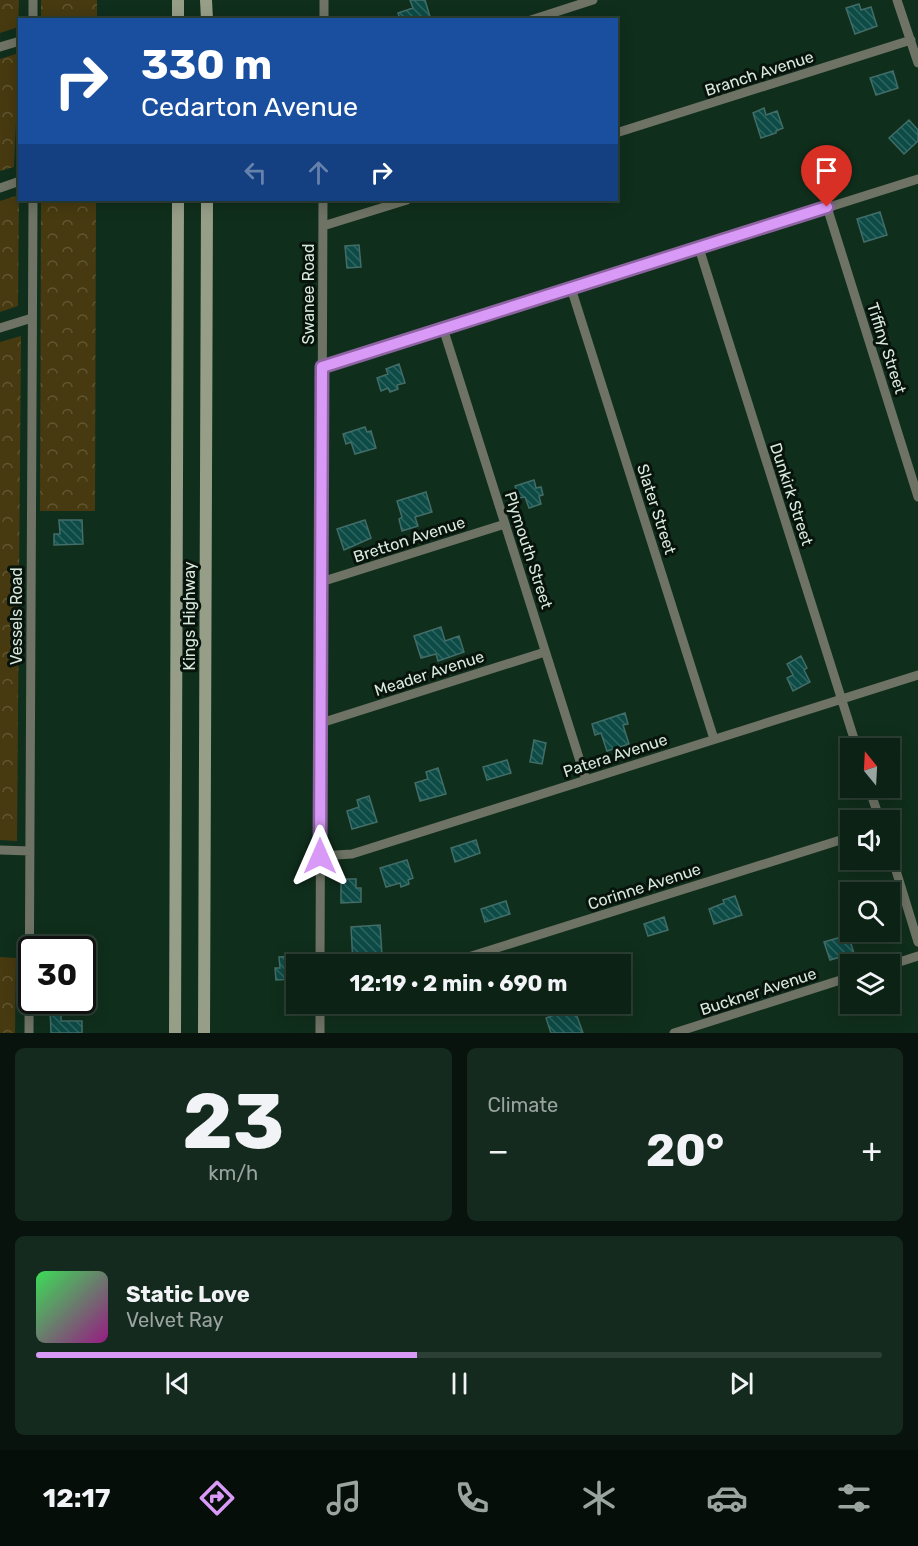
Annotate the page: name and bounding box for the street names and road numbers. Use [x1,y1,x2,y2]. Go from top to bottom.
street label: Branch Avenue [702,47,816,100]
street label: Swanee Road [299,244,318,344]
street label: Tiffiny Street [863,300,910,396]
street label: Dunkirk Street [766,440,817,548]
street label: Slater Street [633,462,680,557]
street label: Plymouth Street [501,489,556,611]
street label: Bretton Avenue [351,512,468,567]
street label: Kings Highway [180,561,199,671]
street label: Vessels Road [7,567,26,665]
street label: Meader Avenue [372,647,486,700]
street label: Patera Avenue [561,730,670,781]
street label: Corinne Avenue [585,859,703,914]
street label: Buckner Avenue [698,964,819,1019]

